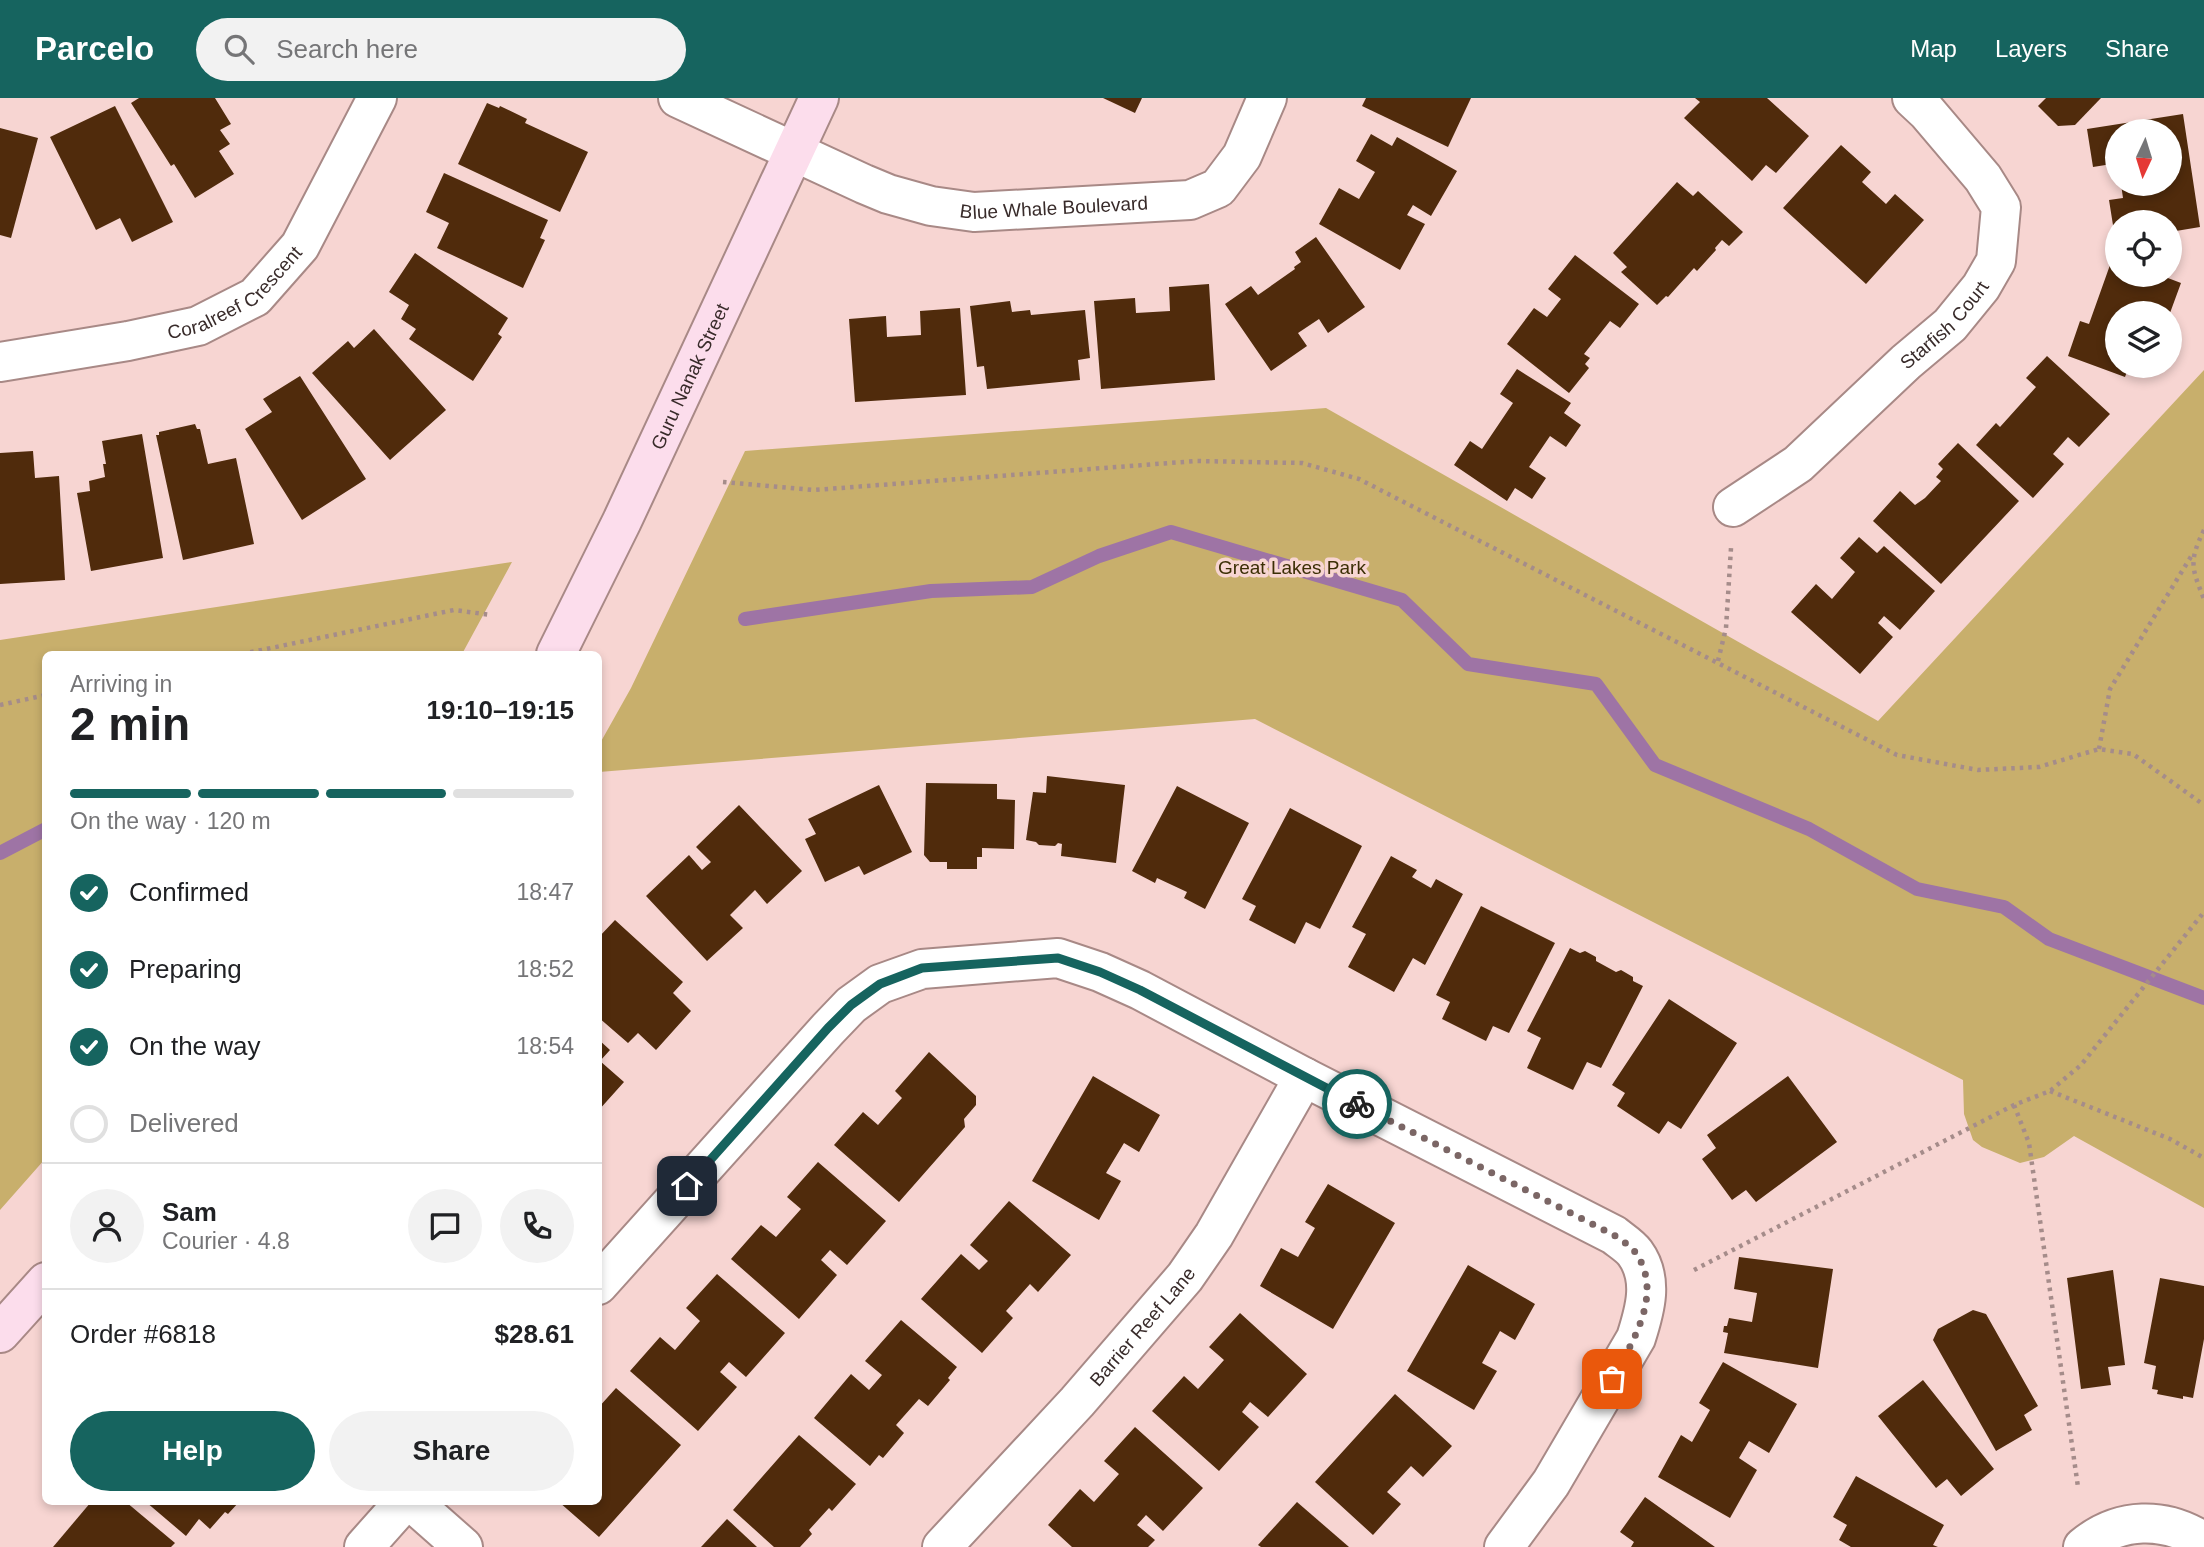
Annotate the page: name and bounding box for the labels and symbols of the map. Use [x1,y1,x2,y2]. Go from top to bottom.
north arrow [2105,119,2182,196]
street label: Blue Whale Boulevard [959,192,1148,223]
street label: Coralreef Crescent [166,241,306,343]
street label: Starfish Court [1896,277,1993,373]
street label: Guru Nanak Street [647,300,733,453]
park label: Great Lakes Park [1218,557,1366,578]
courier [1322,1069,1392,1139]
pin [657,1156,717,1216]
street label: Barrier Reef Lane [1086,1263,1200,1390]
pin [1582,1349,1642,1409]

